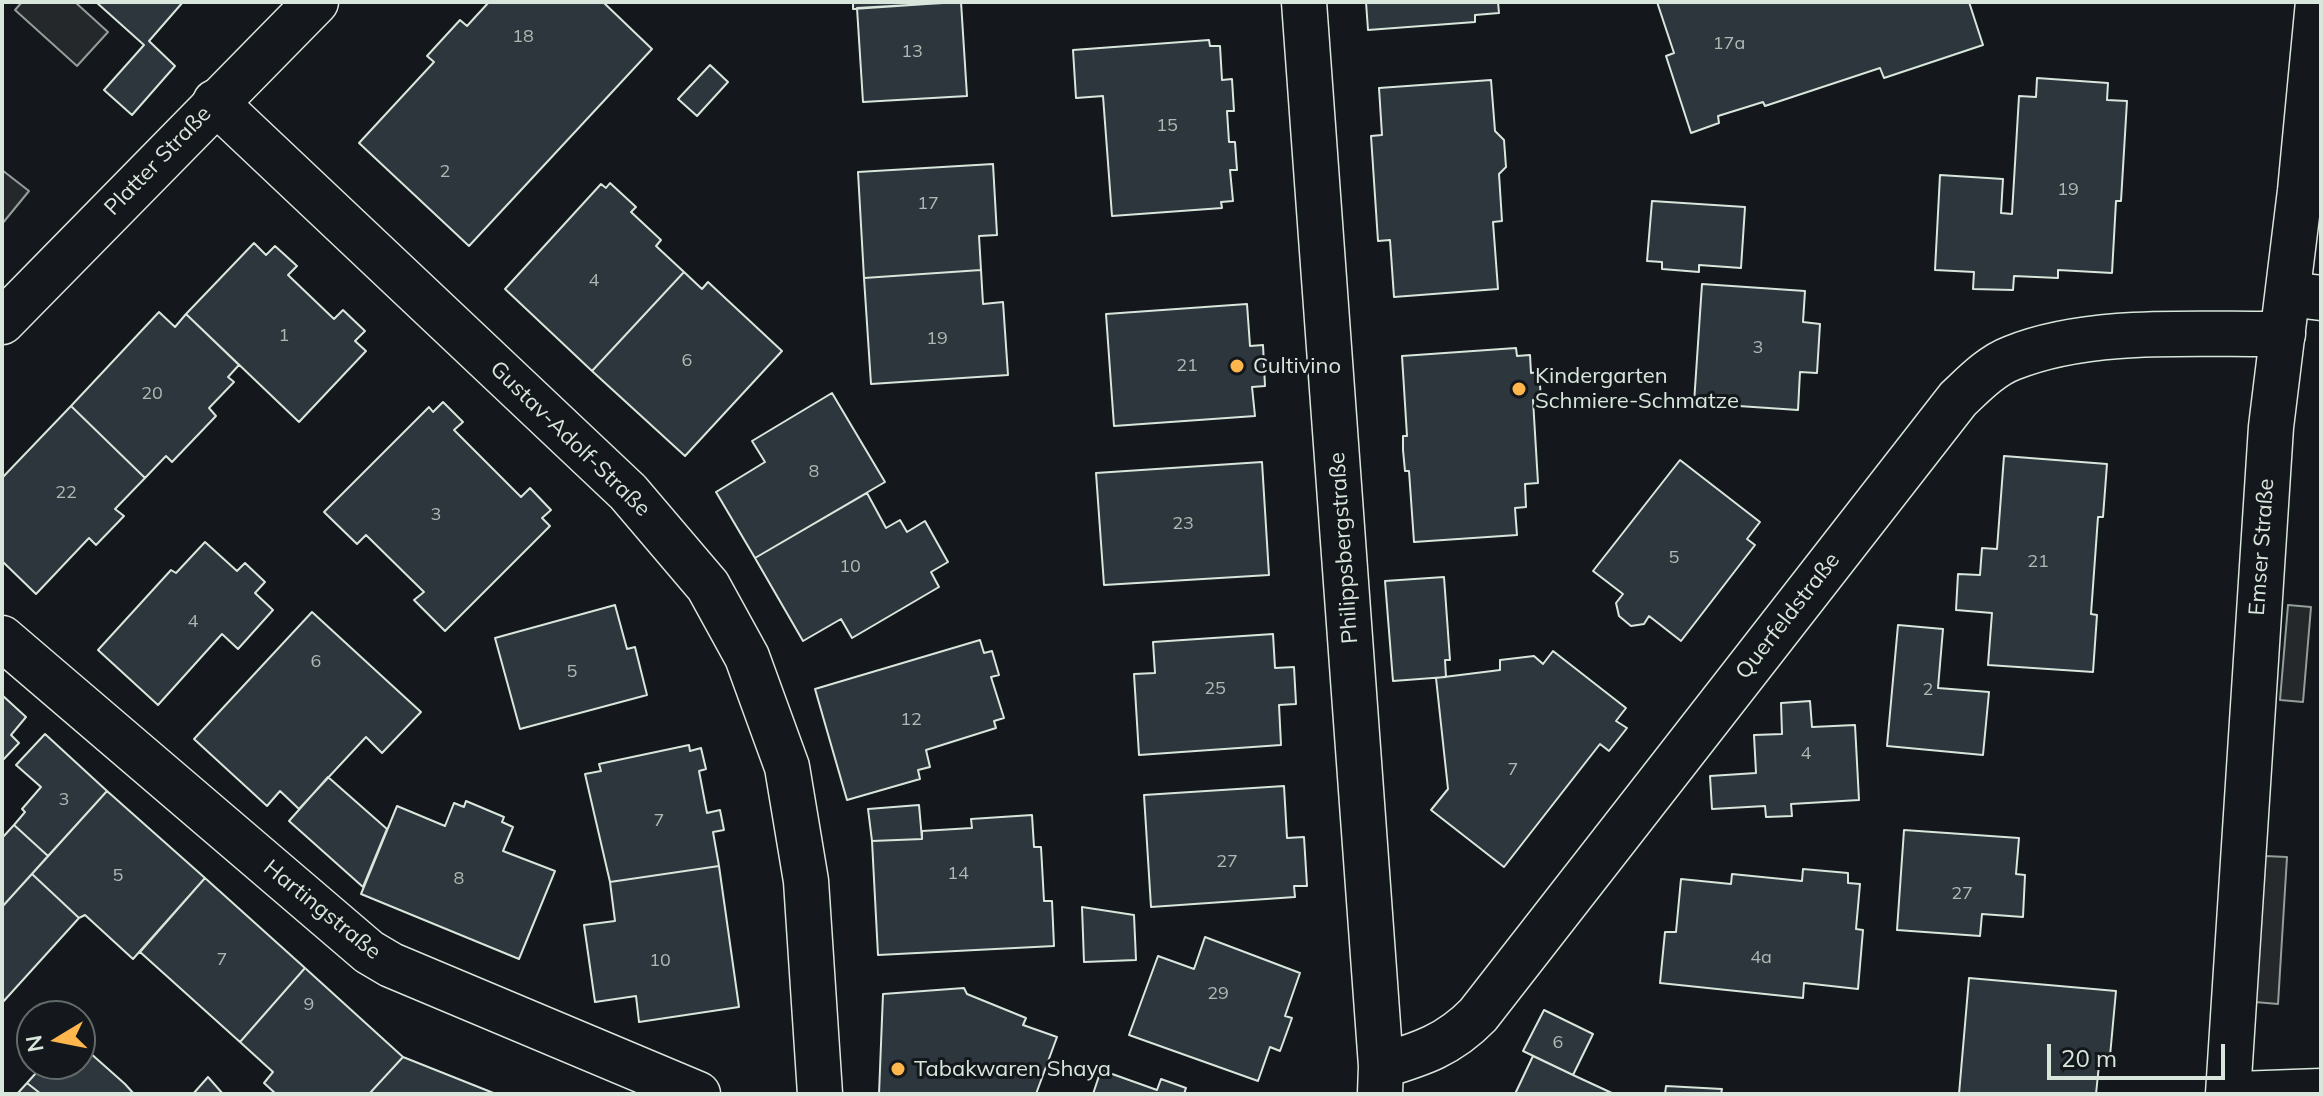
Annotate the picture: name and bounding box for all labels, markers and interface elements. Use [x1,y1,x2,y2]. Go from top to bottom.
house number: 18 [512,26,534,48]
house number: 17a [1713,33,1745,55]
house number: 13 [901,41,923,63]
street label: Platter Straße [99,101,217,221]
house number: 15 [1156,115,1178,137]
house number: 2 [440,161,450,183]
house number: 19 [2057,179,2079,201]
house number: 17 [917,193,939,215]
house number: 4 [589,270,599,292]
house number: 1 [279,325,289,347]
house number: 19 [926,328,948,350]
house number: 3 [1753,337,1763,359]
house number: 6 [682,350,692,372]
place label: Cultivino [1253,353,1341,379]
house number: 21 [1176,355,1198,377]
street label: Gustav-Adolf-Straße [484,356,656,522]
marker: Cultivino [1228,357,1246,375]
place label: Kindergarten Schmiere-Schmatze [1535,363,1739,414]
marker: Kindergarten Schmiere-Schmatze [1510,380,1528,398]
house number: 20 [141,383,163,405]
street label: Philippsbergstraße [1324,451,1364,645]
house number: 8 [809,461,819,483]
street label: Emser Straße [2244,478,2280,616]
house number: 22 [55,482,77,504]
house number: 3 [431,504,441,526]
house number: 23 [1172,513,1194,535]
house number: 5 [1669,547,1679,569]
street label: Querfeldstraße [1730,547,1846,685]
house number: 21 [2027,551,2049,573]
house number: 10 [839,556,861,578]
house number: 4 [188,611,198,633]
house number: 6 [311,651,321,673]
house number: 5 [567,661,577,683]
house number: 25 [1204,678,1226,700]
house number: 2 [1923,679,1933,701]
house number: 12 [900,709,922,731]
house number: 4 [1801,743,1811,765]
house number: 7 [1508,759,1518,781]
house number: 3 [59,789,69,811]
house number: 7 [654,810,664,832]
house number: 27 [1216,851,1238,873]
street label: Hartingstraße [258,855,386,965]
house number: 14 [947,863,969,885]
house number: 5 [113,865,123,887]
house number: 8 [454,868,464,890]
house number: 27 [1951,883,1973,905]
house number: 4a [1750,947,1772,969]
house number: 7 [217,949,227,971]
house number: 10 [649,950,671,972]
house number: 29 [1207,983,1229,1005]
house number: 9 [304,994,314,1016]
north arrow [16,1000,96,1080]
scale bar [2051,1028,2229,1078]
house number: 6 [1553,1032,1563,1054]
text: N [19,1033,50,1054]
text: 20 m [2061,1043,2117,1073]
place label: Tabakwaren Shaya [914,1056,1111,1082]
marker: Tabakwaren Shaya [889,1060,907,1078]

